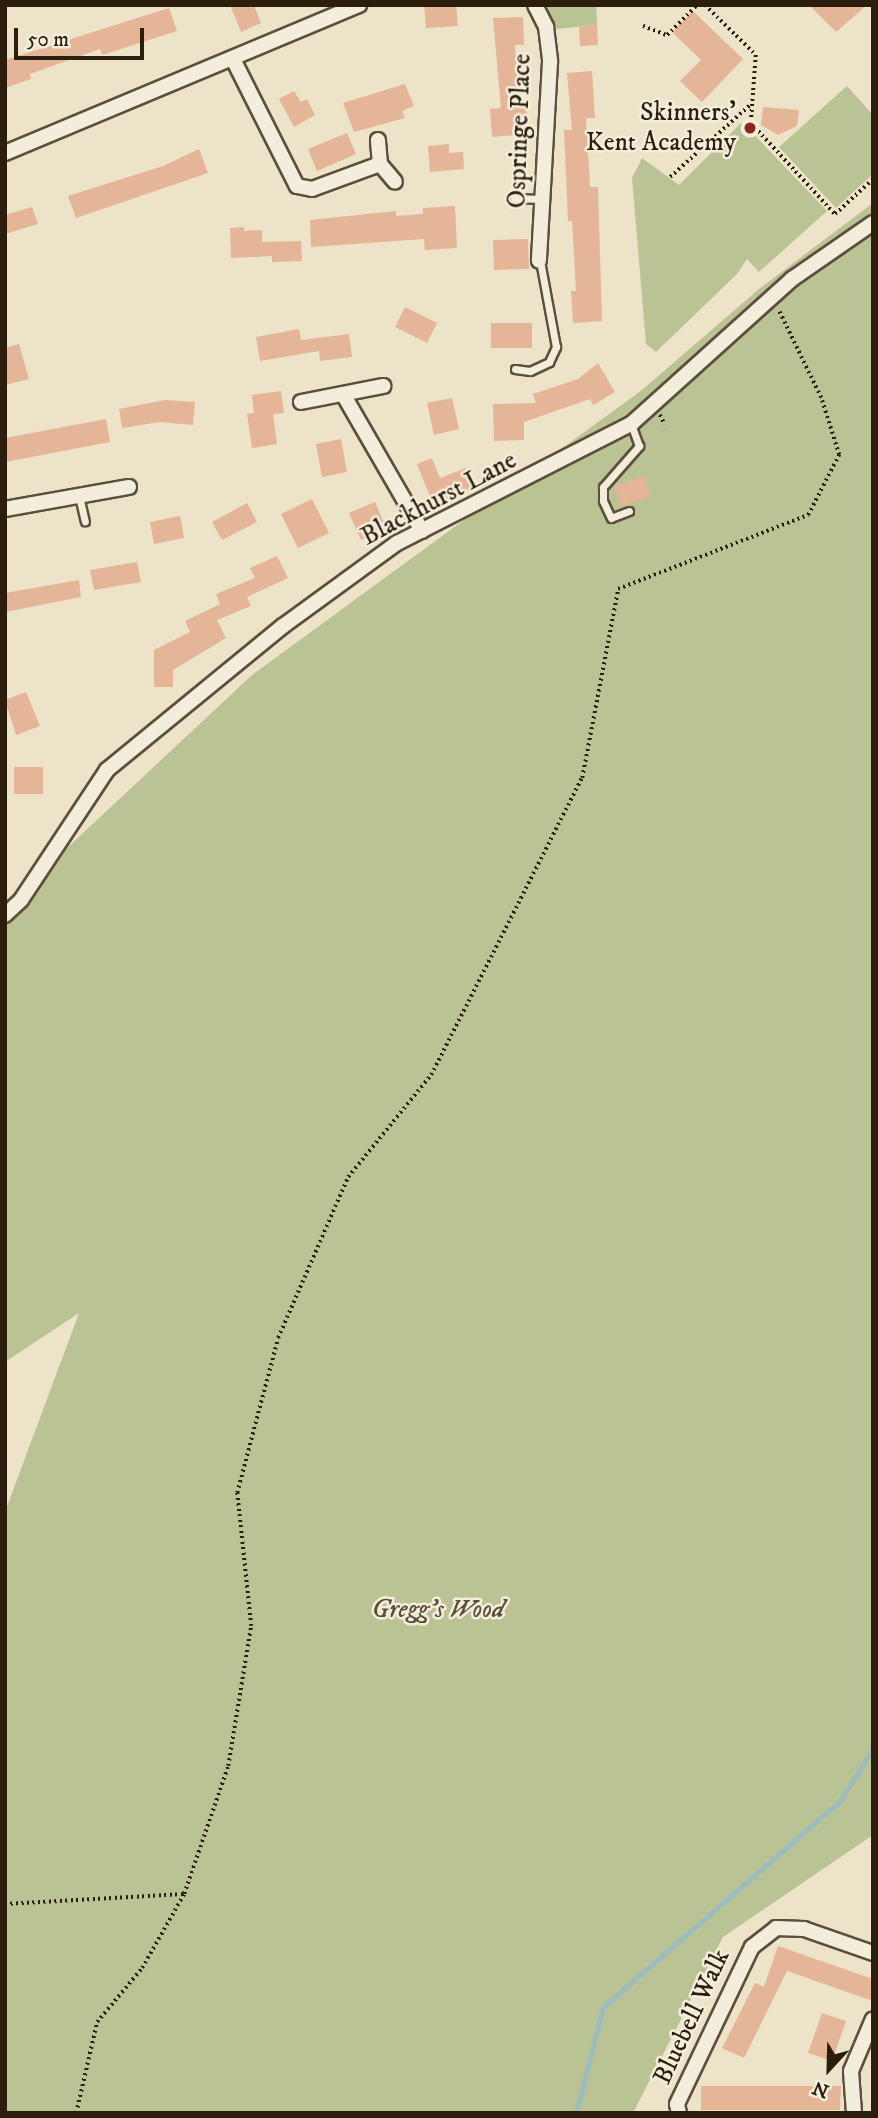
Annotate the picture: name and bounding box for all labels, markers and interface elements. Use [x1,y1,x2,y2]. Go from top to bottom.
scale bar [18,14,147,58]
text: 50 m [27,27,69,53]
street label: Ospringe Place [502,53,538,209]
place label: Skinners' Kent Academy [586,97,736,158]
marker: Skinners' Kent Academy [742,120,758,136]
street label: Blackhurst Lane [356,445,522,553]
park label: Gregg's Wood [372,1594,504,1626]
street label: Bluebell Walk [647,1944,737,2090]
north arrow [794,2034,864,2104]
text: N [809,2075,832,2103]

